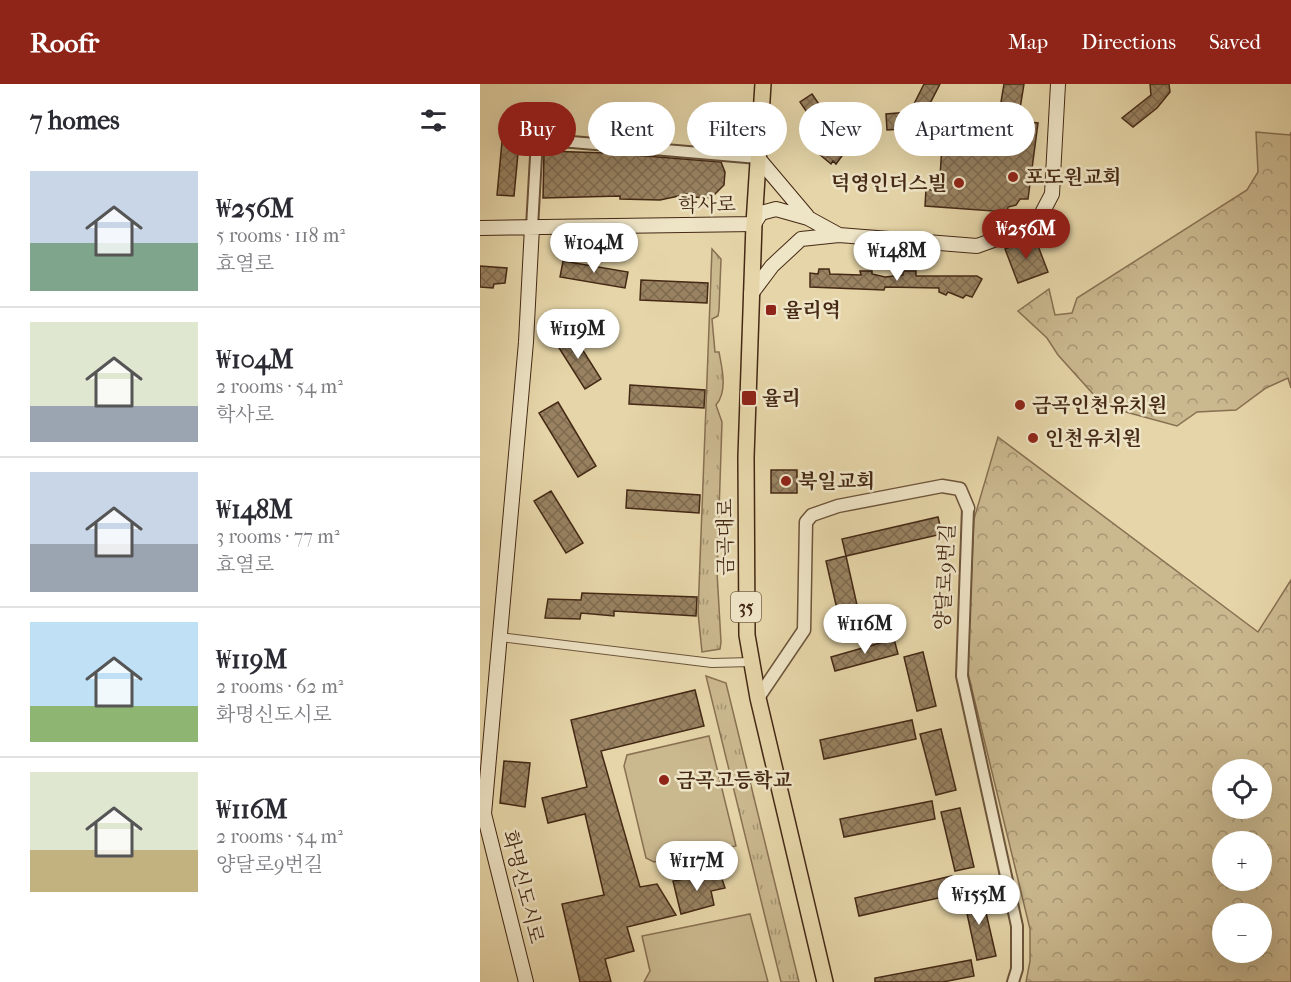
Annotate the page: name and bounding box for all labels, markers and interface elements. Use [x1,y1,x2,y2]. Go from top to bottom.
text: Roofr [30,26,99,59]
text: Map [1008,30,1048,54]
text: Directions [1081,30,1176,54]
text: Saved [1209,30,1261,54]
chip: Buy [498,102,576,156]
chip: Rent [588,102,675,156]
chip: Filters [687,102,787,156]
chip: New [799,102,882,156]
chip: Apartment [894,102,1035,156]
icon: filters [417,104,450,137]
text: 7 homes [30,105,120,136]
place label: 포도원교회 [1025,166,1122,189]
marker: 포도원교회 [1006,170,1020,184]
place label: 덕영인더스빌 [831,172,947,195]
marker: 덕영인더스빌 [952,176,966,190]
text: ₩256M [216,193,294,224]
street label: 학사로 [678,193,736,217]
icon: home [78,195,150,267]
pin: ₩256M [984,209,1068,260]
text: ₩256M [996,217,1056,240]
pin: ₩104M [552,223,636,274]
text: 5 rooms · 118 m² [216,224,345,247]
text: ₩104M [564,231,624,254]
pin: ₩148M [855,231,939,282]
text: ₩148M [867,239,927,262]
text: 효열로 [216,252,274,275]
place label: 율리역 [783,299,841,322]
marker: 율리역 [764,303,778,317]
pin: ₩119M [536,309,620,360]
text: ₩119M [551,317,605,340]
text: ₩104M [216,344,294,375]
icon: home [78,346,150,418]
text: 2 rooms · 54 m² [216,375,343,398]
place label: 율리 [762,387,801,410]
marker: 율리 [740,389,758,407]
place label: 금곡인천유치원 [1032,394,1167,417]
marker: 금곡인천유치원 [1013,398,1027,412]
text: 학사로 [216,403,274,426]
place label: 인천유치원 [1045,427,1142,450]
marker: 인천유치원 [1026,431,1040,445]
place label: 북일교회 [798,470,875,493]
marker: 북일교회 [779,474,793,488]
text: ₩148M [216,494,293,525]
icon: home [78,496,150,568]
street label: 금곡대로 [714,498,737,576]
street label: 양달로9번길 [931,523,959,631]
text: 3 rooms · 77 m² [216,525,340,548]
text: 효열로 [216,553,274,576]
road number: 35 [731,592,761,622]
pin: ₩116M [823,604,907,655]
text: ₩116M [837,612,893,635]
text: ₩119M [216,644,287,675]
icon: home [78,646,150,718]
text: 2 rooms · 62 m² [216,675,343,698]
text: 화명신도시로 [216,703,332,726]
map controls [1212,759,1272,963]
button: locate [1212,759,1272,819]
place label: 금곡고등학교 [676,769,793,792]
marker: 금곡고등학교 [657,773,671,787]
text: ₩116M [216,794,288,825]
icon: home [78,796,150,868]
text: 2 rooms · 54 m² [216,825,343,848]
street label: 화명신도시로 [498,828,548,946]
button: + [1212,831,1272,891]
pin: ₩117M [655,841,739,892]
text: ₩117M [670,849,724,872]
text: 양달로9번길 [216,853,323,876]
pin: ₩155M [937,875,1021,926]
text: ₩155M [952,883,1006,906]
button: − [1212,903,1272,963]

